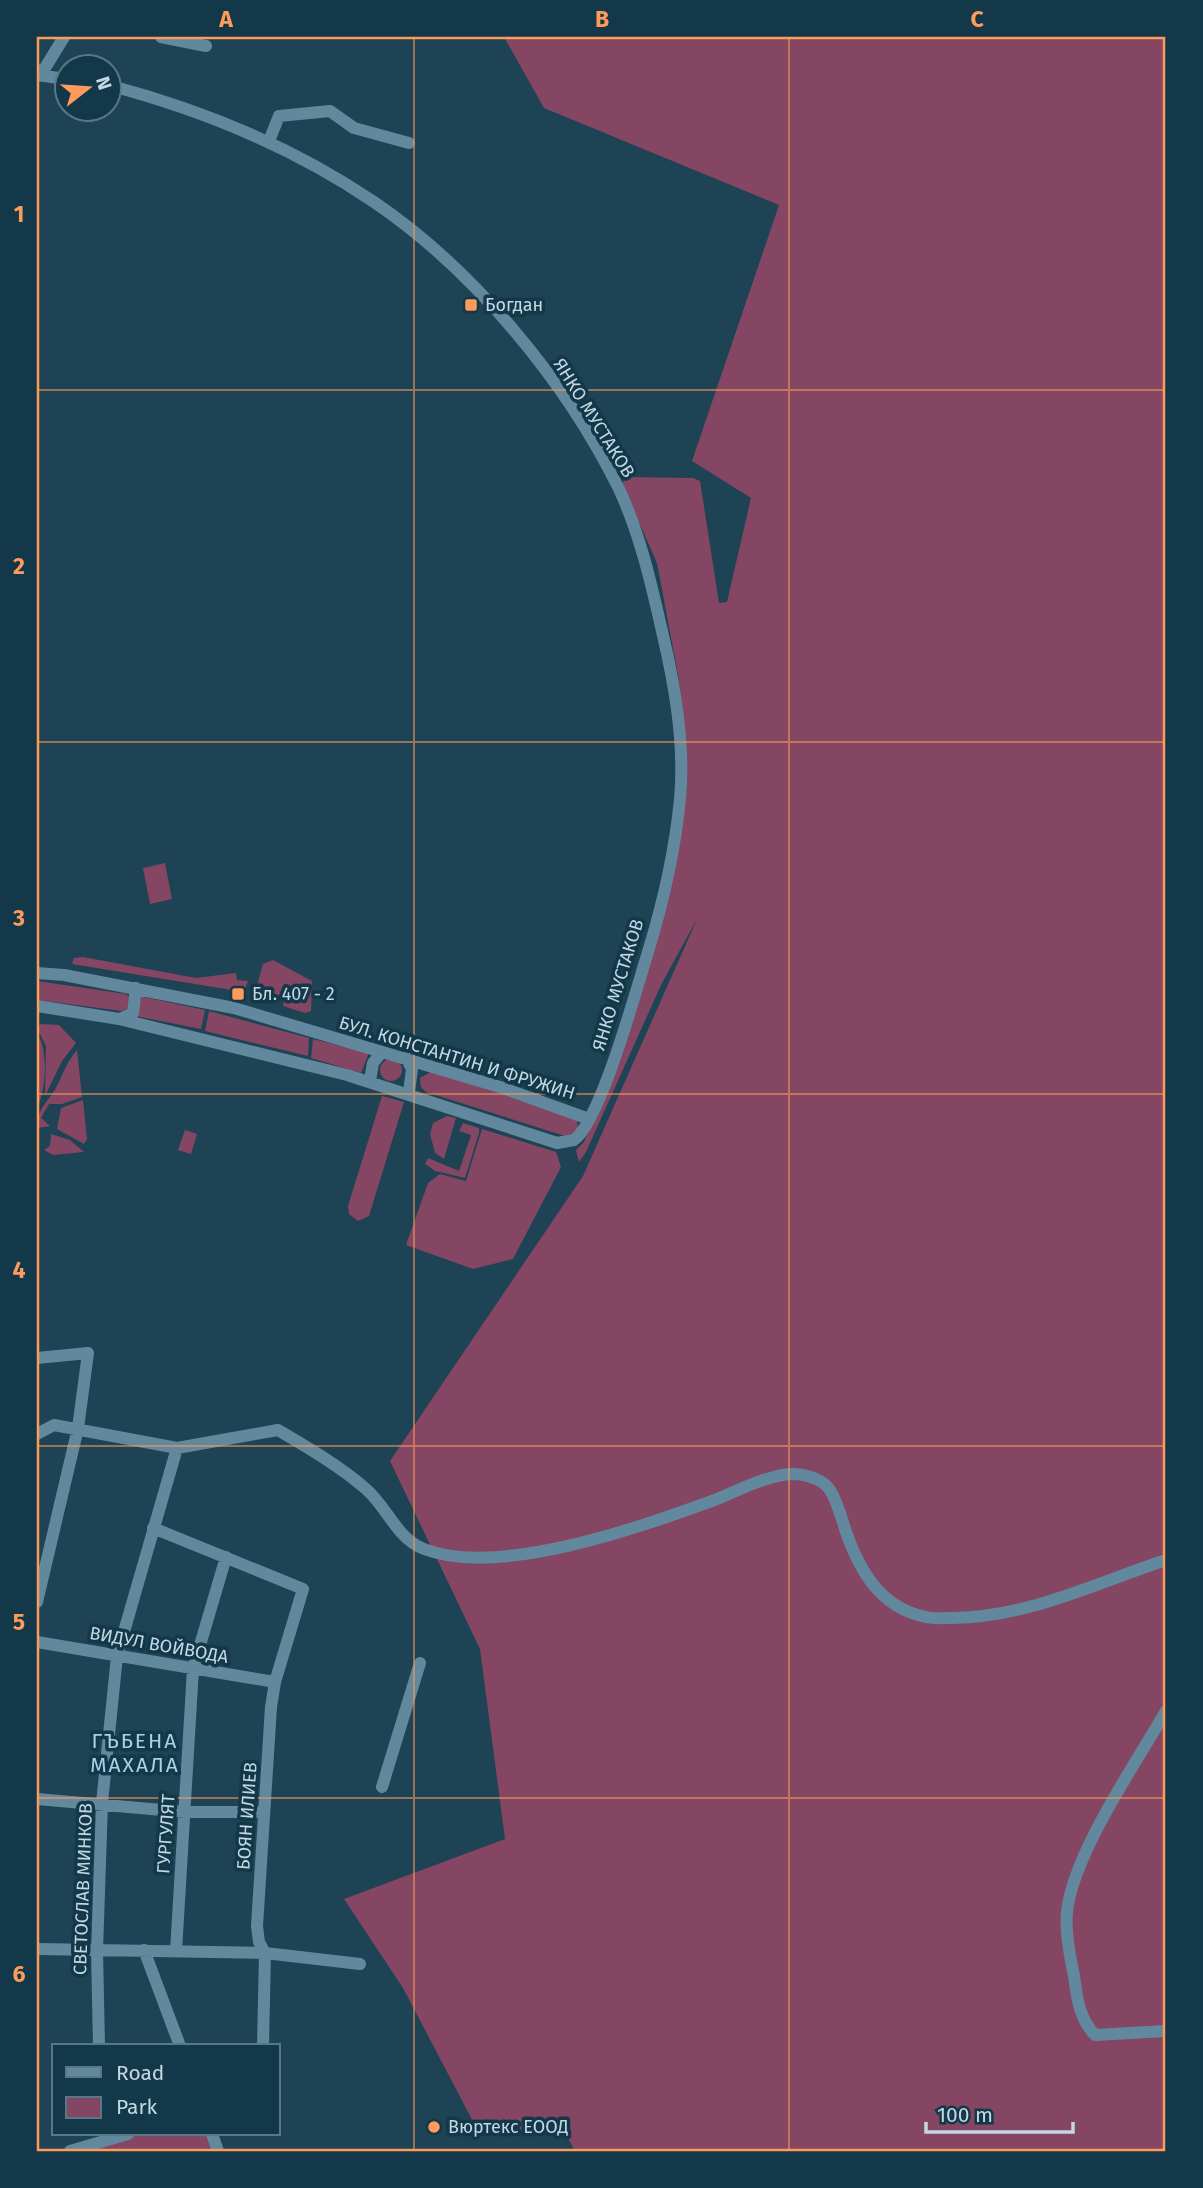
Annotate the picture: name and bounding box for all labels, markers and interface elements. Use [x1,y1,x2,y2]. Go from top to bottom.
text: A [218,5,233,33]
text: B [595,5,609,33]
text: C [970,5,984,33]
north arrow [52,52,122,122]
text: N [91,74,117,93]
text: 1 [14,200,24,228]
place label: Богдан [485,294,543,316]
marker: Богдан [463,297,479,313]
street label: ЯНКО МУСТАКОВ [548,354,640,482]
text: 2 [13,552,25,580]
text: 3 [12,904,25,932]
street label: ЯНКО МУСТАКОВ [588,916,649,1054]
place label: Бл. 407 - 2 [252,983,335,1005]
marker: Бл. 407 - 2 [230,986,246,1002]
street label: БУЛ. КОНСТАНТИН И ФРУЖИН [336,1012,578,1104]
text: 4 [13,1256,26,1284]
text: 5 [13,1608,25,1636]
street label: ВИДУЛ ВОЙВОДА [88,1622,231,1668]
district label: ГЪБЕНА МАХАЛА [90,1728,180,1778]
street label: БОЯН ИЛИЕВ [232,1761,262,1871]
street label: ГУРГУЛЯТ [152,1793,180,1875]
street label: СВЕТОСЛАВ МИНКОВ [69,1803,97,1975]
text: 6 [13,1960,26,1988]
legend [52,2044,280,2136]
text: Road [116,2060,164,2086]
scale bar [926,2090,1074,2134]
text: Park [116,2094,158,2120]
text: 100 m [937,2102,993,2128]
place label: Вюртекс ЕООД [448,2116,569,2138]
marker: Вюртекс ЕООД [426,2119,442,2135]

